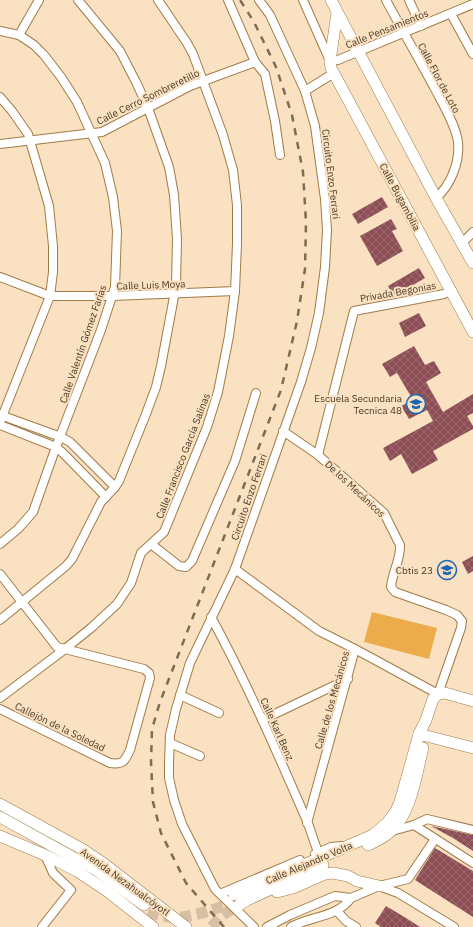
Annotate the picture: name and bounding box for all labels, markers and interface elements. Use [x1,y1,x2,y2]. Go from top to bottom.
street label: Calle Pensamientos [344,6,431,52]
street label: Calle Flor de Loto [415,41,463,116]
street label: Calle Cerro Sombreretillo [94,66,202,128]
street label: Circuito Enzo Ferrari [319,128,343,220]
street label: Calle Bugambilia [377,161,424,234]
street label: Calle Luis Moya [116,277,186,293]
street label: Privada Begonias [359,279,437,305]
street label: Calle Valentín Gómez Farías [57,283,109,405]
street label: Calle Francisco García Salinas [153,391,213,521]
place label: Escuela Secundaria Tecnica 48 [314,392,403,417]
school or university icon: Escuela Secundaria Tecnica 48 [405,393,427,415]
street label: Circuito Enzo Ferrari [228,452,270,542]
street label: De los Mecánicos [322,458,388,520]
school or university icon: Cbtis 23 [436,559,458,581]
place label: Cbtis 23 [396,564,433,577]
street label: Calle de los Mecánicos [312,649,352,751]
street label: Calle Karl Benz [257,696,297,763]
street label: Callejón de la Soledad [13,699,107,755]
street label: Calle Alejandro Volta [264,839,355,887]
street label: Avenida Nezahualcóyotl [78,845,172,919]

